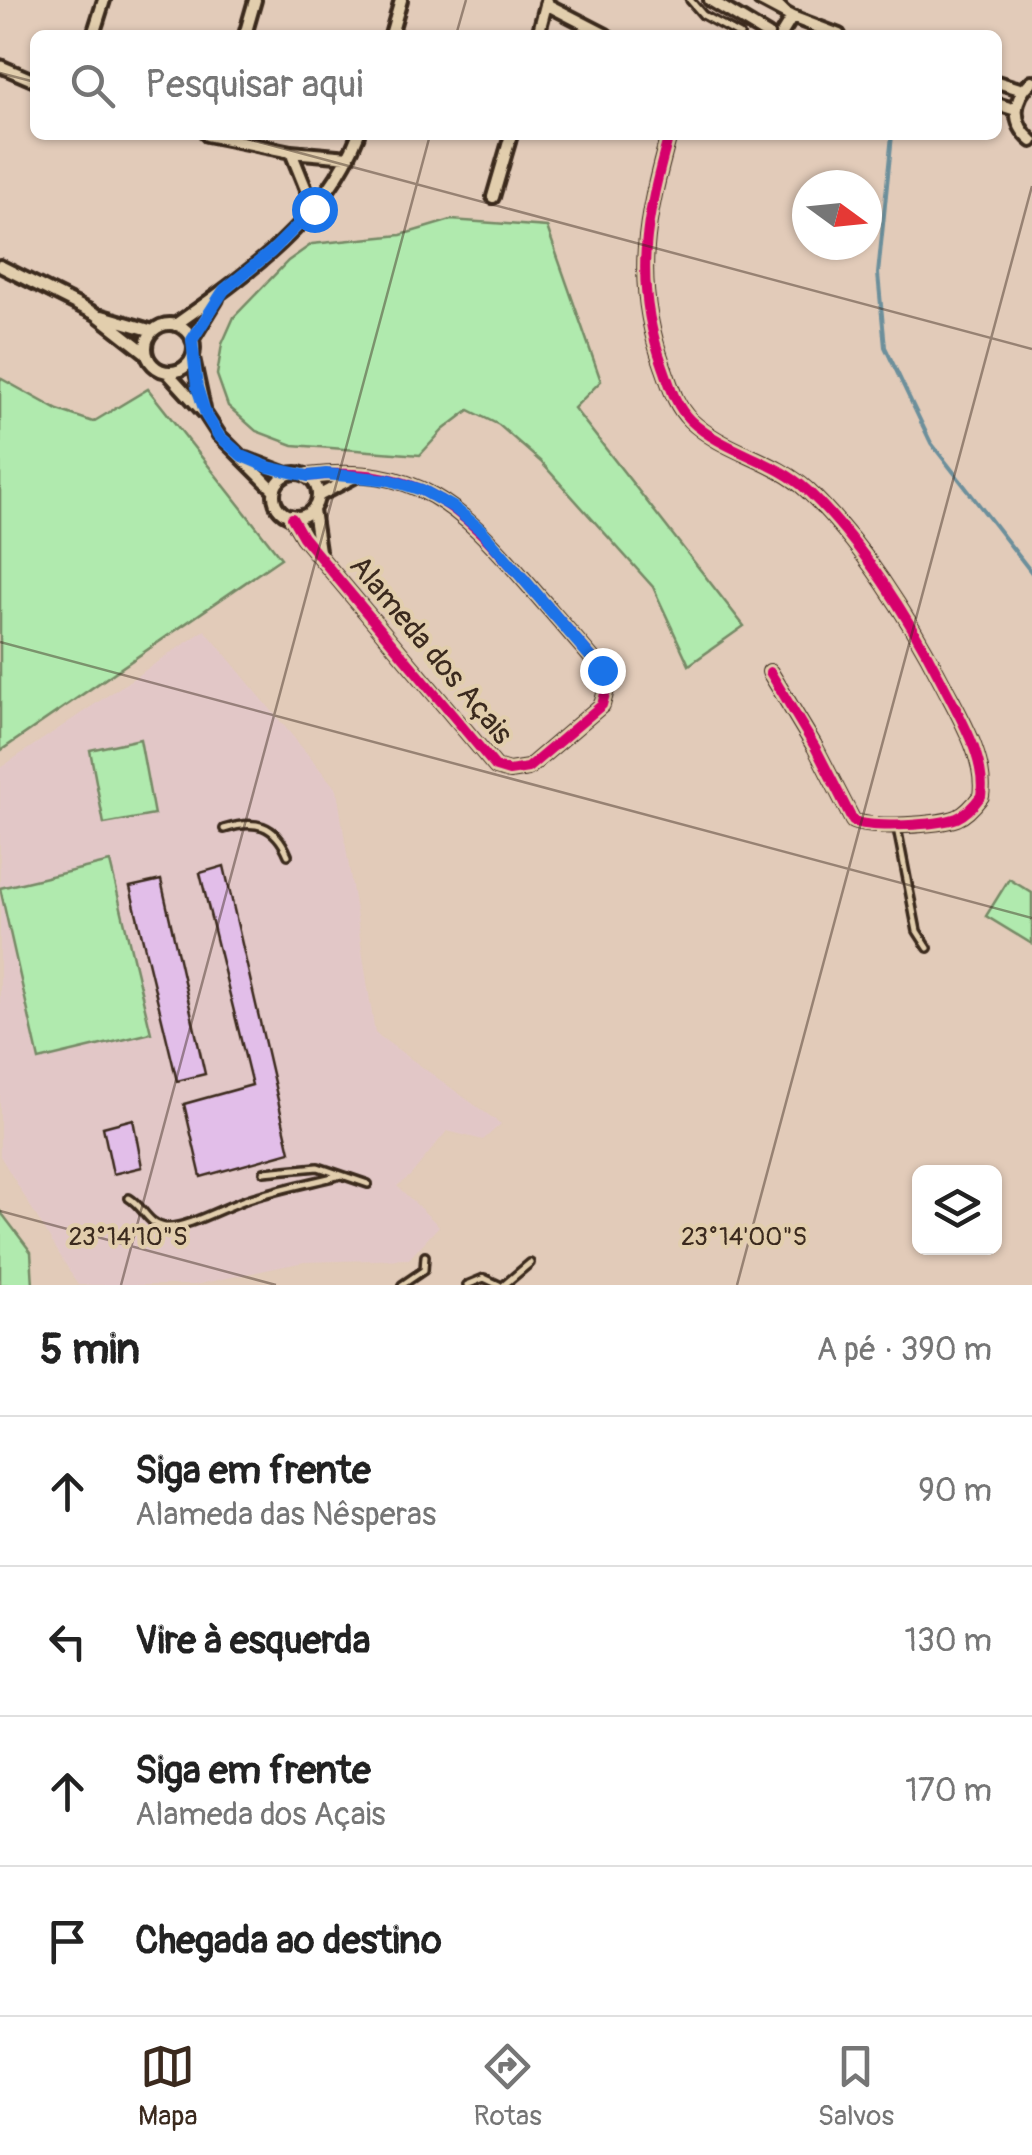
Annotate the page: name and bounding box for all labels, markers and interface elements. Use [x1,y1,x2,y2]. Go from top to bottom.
search box [30,30,1002,140]
icon: search [65,58,120,113]
text: Pesquisar aqui [145,61,363,109]
north arrow [792,170,882,260]
route start [292,187,338,233]
street label: Alameda dos Açais [341,548,521,752]
route end [580,648,626,694]
map controls [912,1165,1002,1255]
button: layers [912,1165,1002,1255]
text: 23°14'10"S [69,1222,187,1253]
text: 23°14'00"S [681,1222,807,1253]
text: 5 min [40,1324,140,1376]
text: A pé · 390 m [816,1330,992,1370]
text: Siga em frente [135,1447,371,1495]
icon: ahead [40,1464,95,1519]
text: 90 m [918,1471,992,1511]
text: Alameda das Nêsperas [135,1495,436,1535]
icon: left [40,1614,95,1669]
text: Vire à esquerda [135,1617,370,1665]
text: 130 m [904,1621,992,1661]
text: Siga em frente [135,1747,371,1795]
icon: ahead [40,1764,95,1819]
text: 170 m [905,1771,992,1811]
text: Alameda dos Açais [135,1795,386,1835]
icon: arrive [40,1914,95,1969]
text: Chegada ao destino [135,1917,442,1965]
tab: Mapa [138,2039,197,2134]
tab: Rotas [474,2039,542,2134]
tab: Salvos [818,2039,894,2134]

